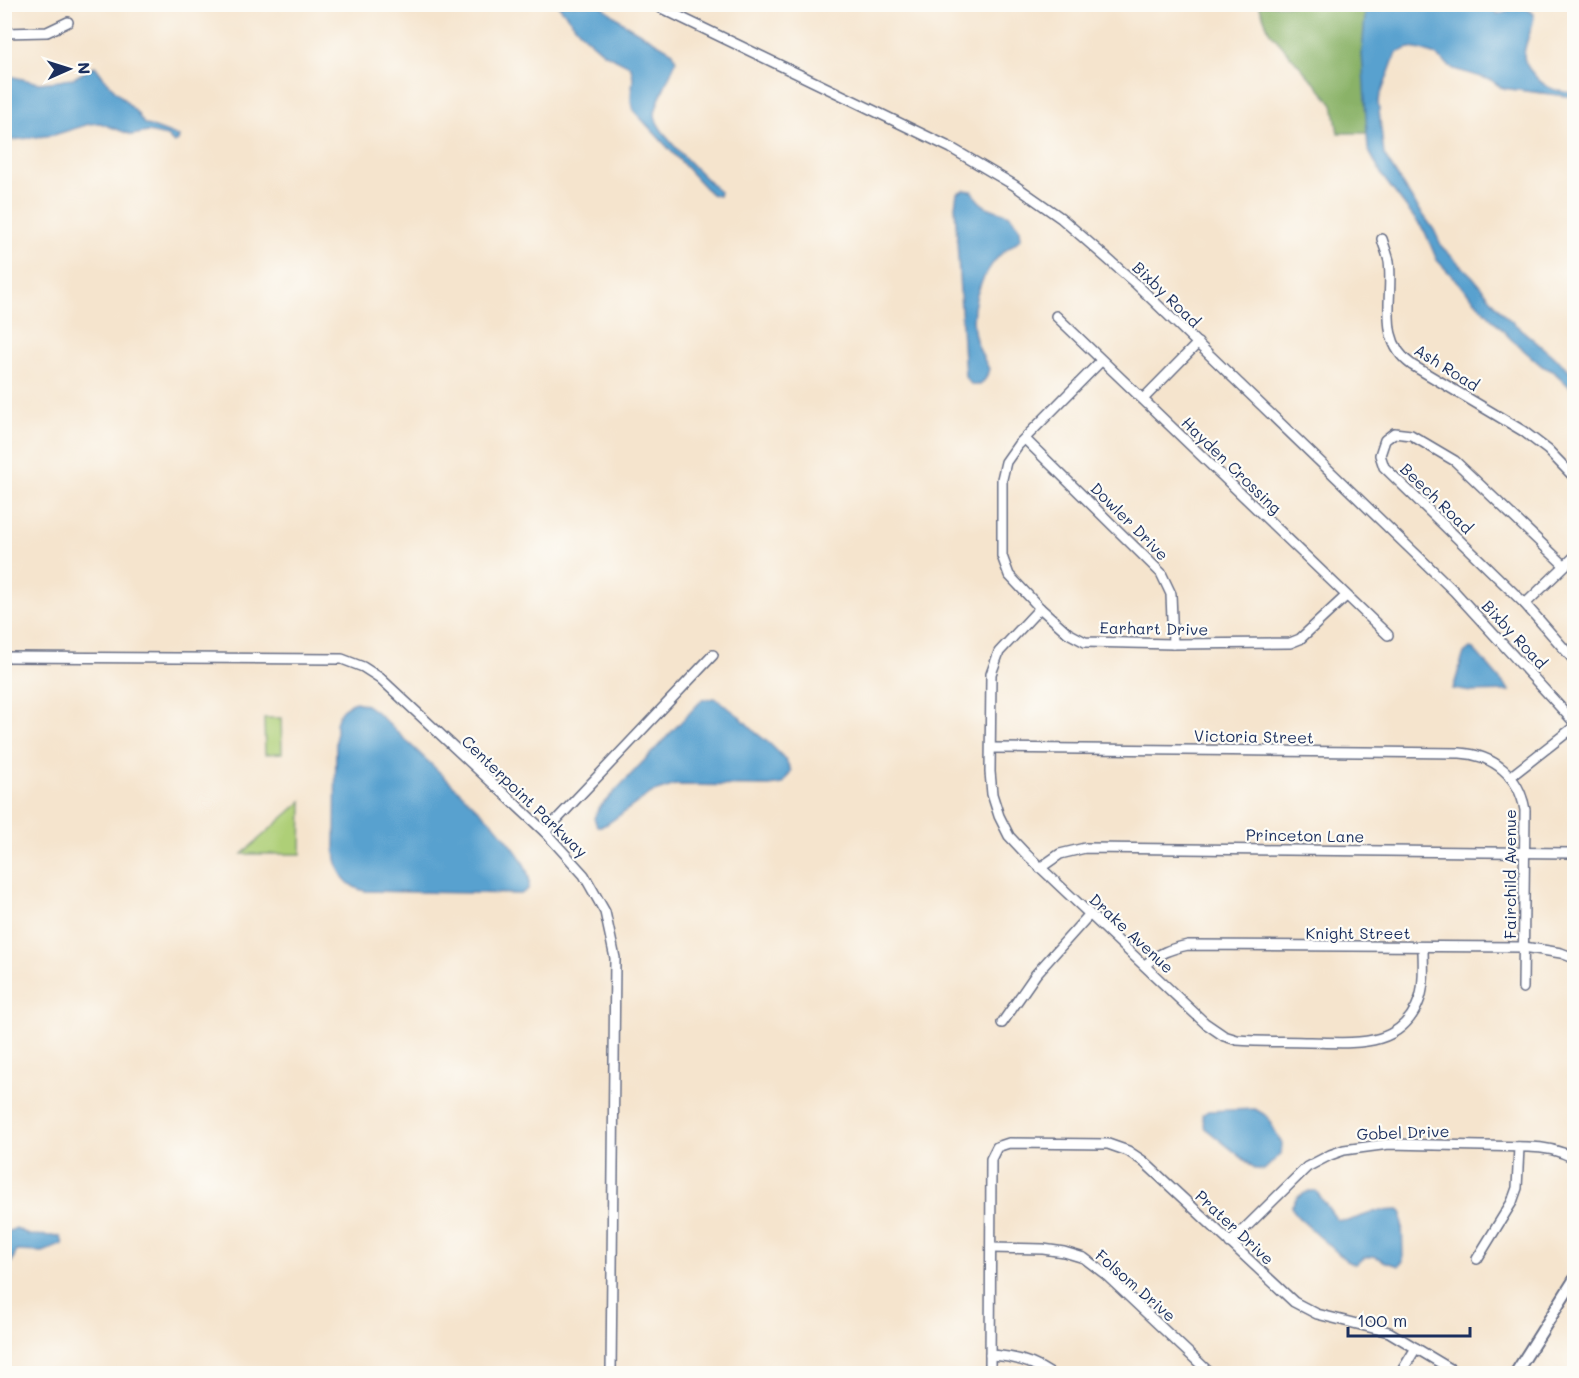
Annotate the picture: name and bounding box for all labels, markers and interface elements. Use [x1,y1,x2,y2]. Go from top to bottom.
north arrow [39,39,99,99]
text: N [74,62,95,75]
street label: Bixby Road [1129,256,1205,332]
street label: Ash Road [1411,339,1483,395]
street label: Hayden Crossing [1177,412,1287,518]
street label: Beech Road [1396,458,1478,538]
street label: Dowler Drive [1086,477,1174,565]
street label: Bixby Road [1478,595,1552,673]
street label: Earhart Drive [1100,617,1208,639]
street label: Victoria Street [1194,724,1314,748]
street label: Centerpoint Parkway [457,730,593,862]
street label: Fairchild Avenue [1499,809,1520,939]
street label: Princeton Lane [1246,823,1364,847]
street label: Drake Avenue [1085,889,1179,977]
street label: Knight Street [1306,922,1410,943]
street label: Gobel Drive [1356,1120,1450,1144]
street label: Prater Drive [1191,1185,1279,1269]
street label: Folsom Drive [1091,1244,1181,1326]
scale bar [1348,1300,1470,1338]
text: 100 m [1357,1308,1407,1332]

